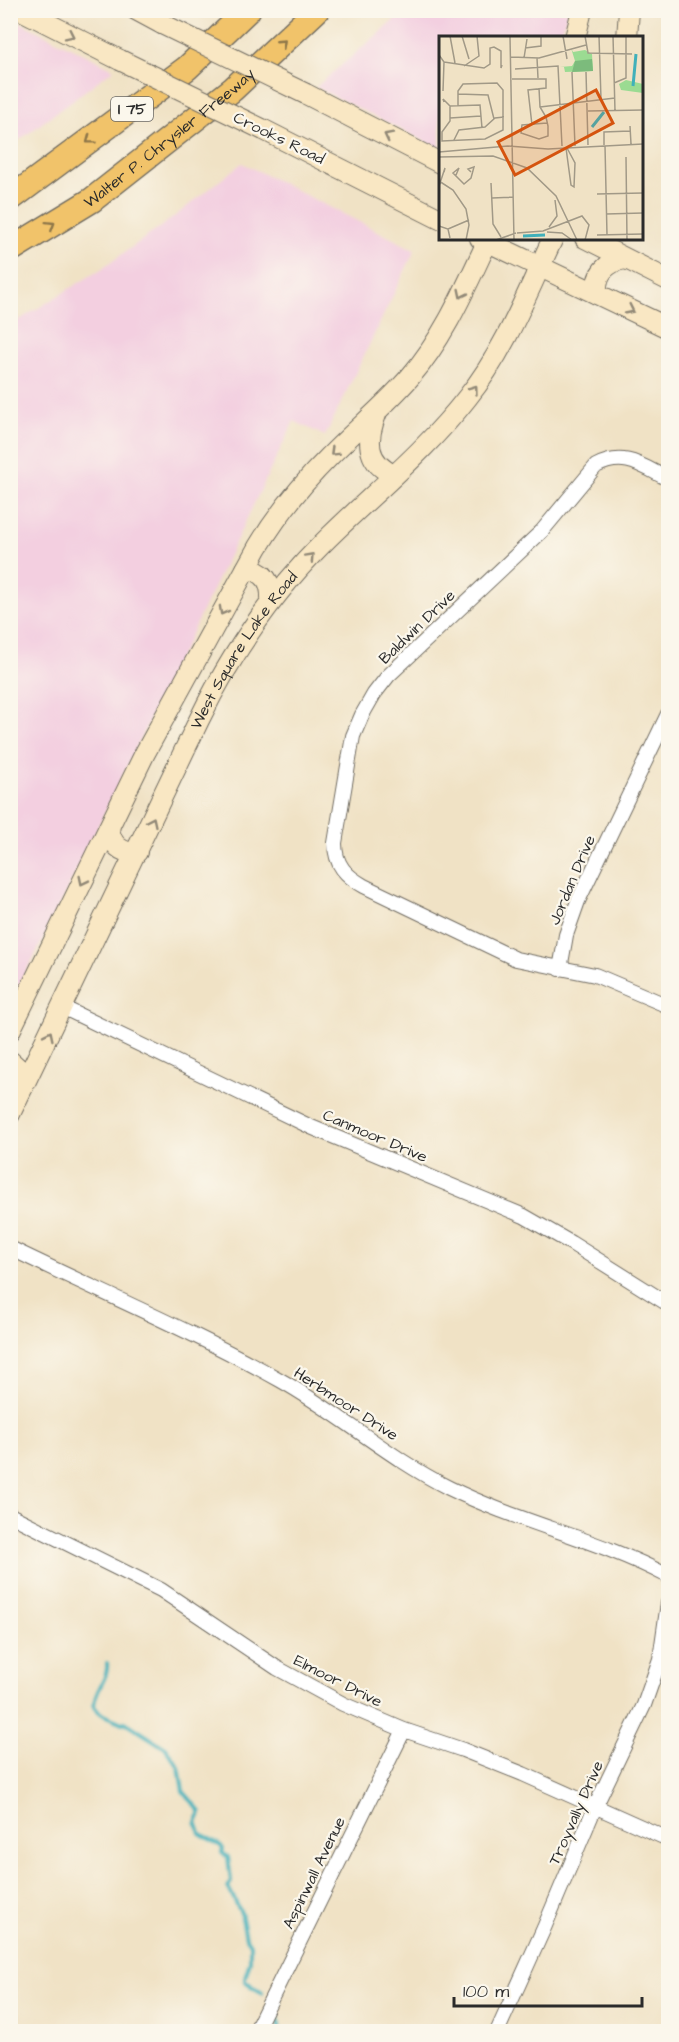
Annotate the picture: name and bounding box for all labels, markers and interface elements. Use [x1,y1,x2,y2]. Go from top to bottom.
one-way arrow [64,28,75,39]
inset map [439,36,643,240]
one-way arrow [276,39,286,50]
street label: Walter P. Chrysler Freeway [80,63,260,213]
road number: I 75 [111,97,153,121]
street label: Crooks Road [230,106,328,170]
one-way arrow [384,132,395,143]
one-way arrow [85,133,96,144]
one-way arrow [45,221,55,233]
one-way arrow [458,287,470,298]
one-way arrow [624,302,635,314]
one-way arrow [467,385,478,396]
one-way arrow [330,444,341,455]
one-way arrow [303,553,314,563]
street label: West Square Lake Road [185,567,303,733]
street label: Baldwin Drive [374,585,460,669]
one-way arrow [219,605,230,615]
one-way arrow [144,816,156,827]
street label: Jordan Drive [543,831,601,928]
one-way arrow [79,874,91,885]
one-way arrow [42,1030,53,1041]
street label: Canmoor Drive [319,1104,431,1168]
street label: Herbmoor Drive [290,1362,403,1446]
street label: Elmoor Drive [290,1649,386,1713]
street label: Troyvally Drive [543,1757,610,1869]
street label: Aspinwall Avenue [277,1813,351,1933]
scale bar [454,1970,642,2008]
text: 100 m [463,1979,509,2004]

